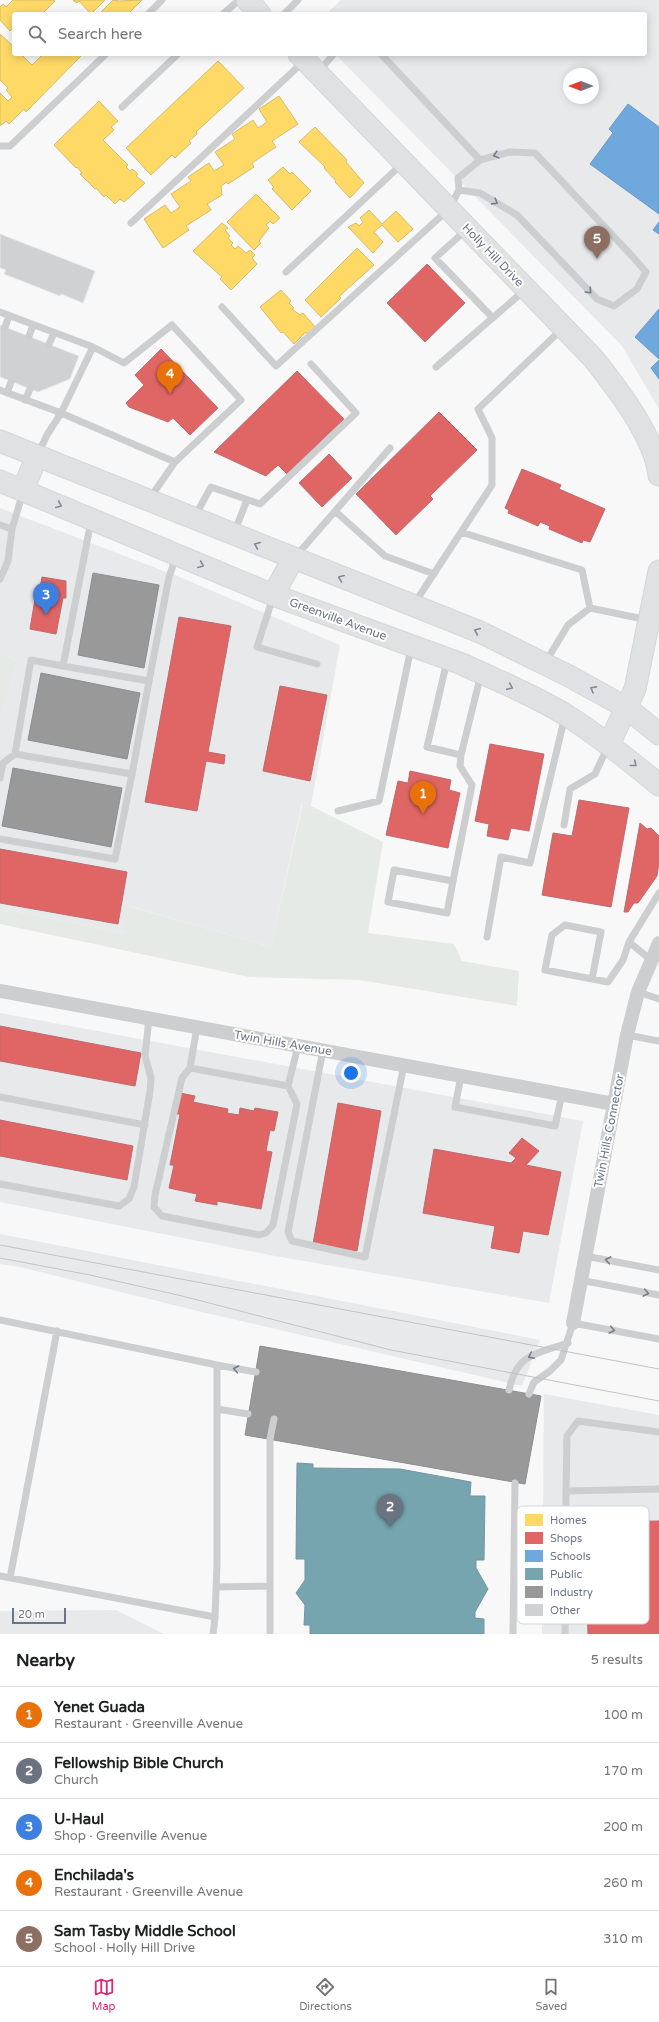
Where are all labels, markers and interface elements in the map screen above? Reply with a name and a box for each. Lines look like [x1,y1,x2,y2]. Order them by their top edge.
search box [12,12,647,56]
icon: search [26,23,48,45]
text: Search here [58,25,142,43]
north arrow [563,68,599,104]
one-way arrow [493,150,500,159]
one-way arrow [491,197,498,205]
street label: Holly Hill Drive [459,221,527,290]
pin: 5 [584,226,610,259]
one-way arrow [584,286,592,294]
pin: 4 [157,361,183,394]
one-way arrow [56,501,63,509]
one-way arrow [253,541,260,549]
one-way arrow [197,560,205,568]
one-way arrow [338,575,345,583]
pin: 3 [33,582,59,615]
street label: Greenville Avenue [287,595,389,643]
one-way arrow [473,628,480,636]
one-way arrow [505,682,513,690]
one-way arrow [590,687,597,694]
one-way arrow [630,760,637,767]
pin: 1 [410,781,436,814]
street label: Twin Hills Avenue [233,1028,333,1059]
your location [341,1063,361,1083]
street label: Twin Hills Connector [591,1072,627,1189]
one-way arrow [605,1256,611,1265]
one-way arrow [643,1288,649,1296]
one-way arrow [608,1326,615,1334]
one-way arrow [528,1351,535,1359]
one-way arrow [233,1365,239,1373]
pin: 2 [377,1494,403,1527]
legend [517,1506,649,1624]
text: Homes [550,1514,586,1527]
text: Shops [550,1532,582,1545]
text: Schools [550,1550,591,1563]
text: Public [550,1568,582,1581]
text: Industry [550,1586,593,1599]
text: Other [550,1604,581,1617]
scale bar [12,1606,66,1625]
text: 20 m [18,1608,45,1621]
text: Nearby [16,1650,75,1671]
text: 5 results [591,1652,643,1668]
text: Yenet Guada [54,1698,145,1716]
text: 1 [25,1707,33,1723]
text: 100 m [603,1707,643,1723]
text: Restaurant · Greenville Avenue [54,1716,243,1732]
text: Fellowship Bible Church [54,1754,224,1772]
text: 2 [25,1763,33,1779]
text: 170 m [603,1763,643,1779]
text: Church [54,1772,98,1788]
text: U-Haul [54,1810,104,1828]
text: 3 [25,1819,33,1835]
text: 200 m [603,1819,643,1835]
text: Shop · Greenville Avenue [54,1828,207,1844]
text: Enchilada's [54,1866,134,1884]
text: 4 [25,1875,33,1891]
text: 260 m [603,1875,643,1891]
text: Restaurant · Greenville Avenue [54,1884,243,1900]
text: Sam Tasby Middle School [54,1922,236,1940]
text: 5 [25,1931,33,1947]
text: 310 m [603,1931,643,1947]
text: School · Holly Hill Drive [54,1940,195,1956]
tab: Map [92,1976,116,2013]
tab: Directions [299,1976,352,2013]
tab: Saved [535,1976,567,2013]

